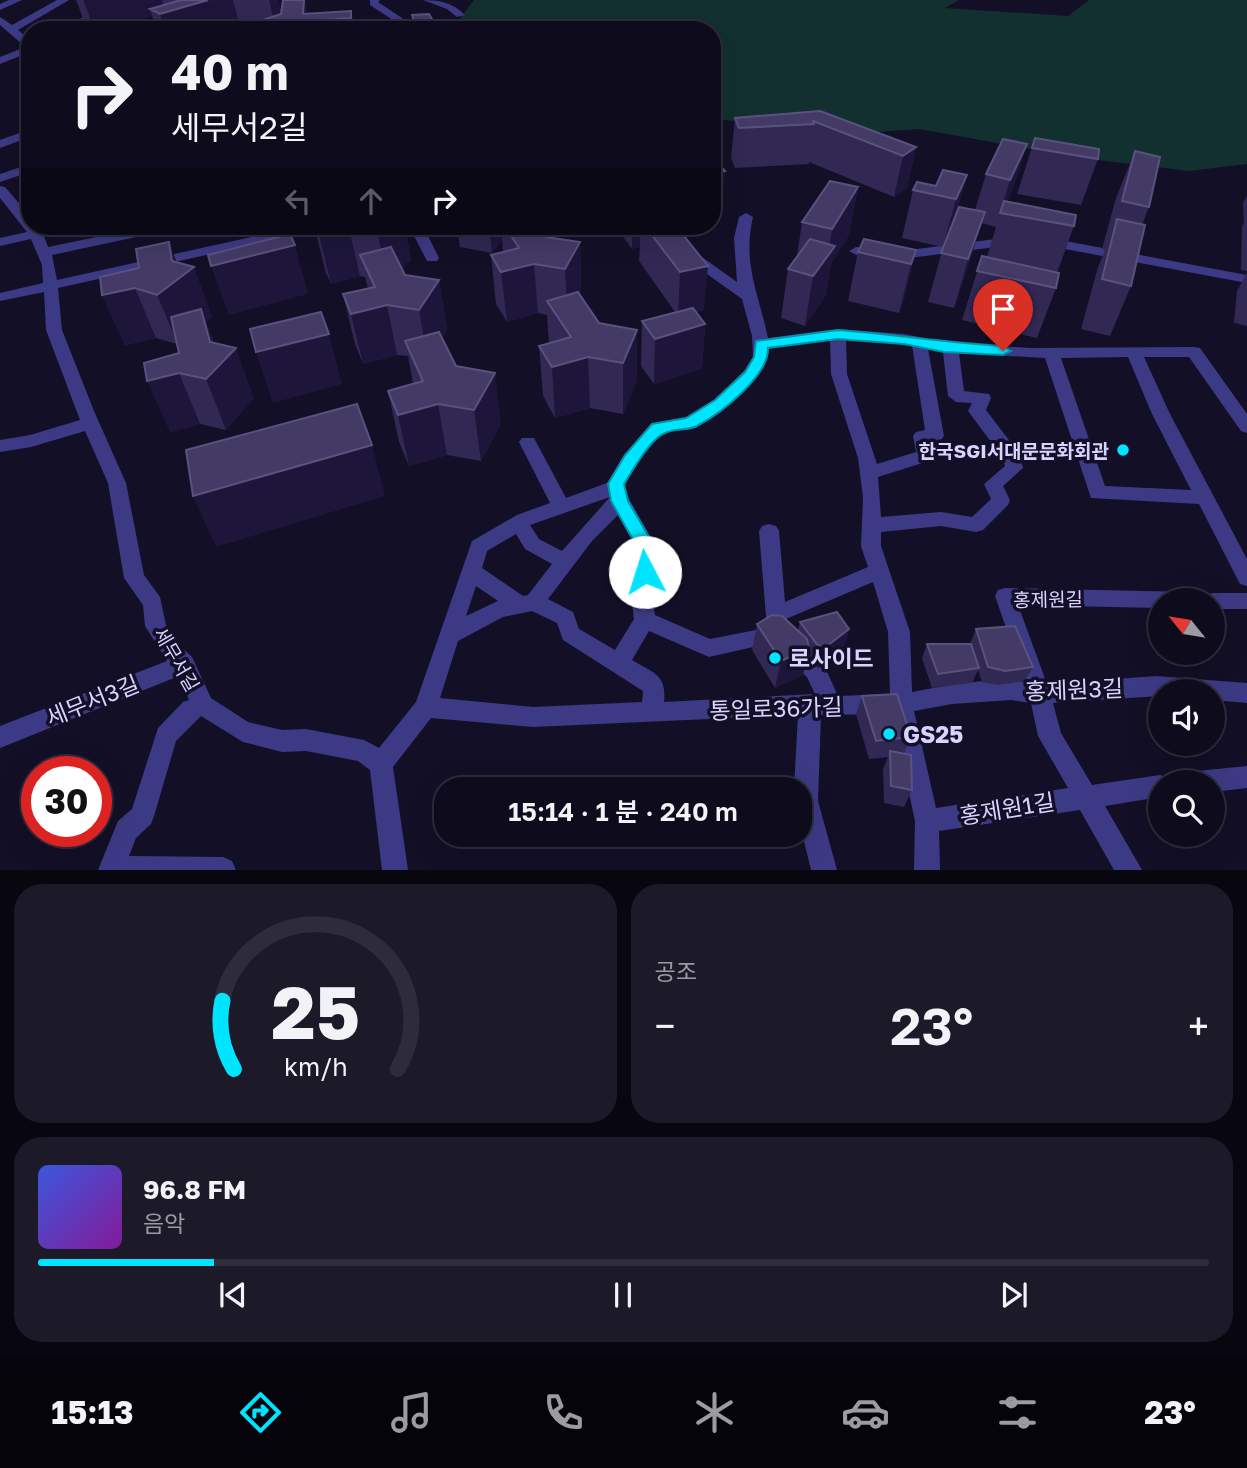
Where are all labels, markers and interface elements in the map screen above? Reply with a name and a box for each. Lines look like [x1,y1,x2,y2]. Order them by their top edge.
text: 40 m [171,42,289,101]
icon: right [56,49,147,140]
text: 세무서2길 [171,108,307,146]
icon: left [279,182,317,220]
icon: ahead [352,182,390,220]
icon: right [425,182,463,220]
pin [973,279,1033,351]
icon: arrive [984,290,1022,328]
place label: 한국SGI서대문문화회관 [919,439,1110,462]
marker: 한국SGI서대문문화회관 [1115,442,1131,458]
position arrow [608,535,682,609]
street label: 홍제원길 [1013,587,1083,611]
north arrow [1148,588,1225,665]
map controls [1148,588,1225,847]
street label: 세무서길 [150,623,204,695]
place label: 로사이드 [789,644,874,672]
marker: 로사이드 [767,650,783,666]
street label: 세무서3길 [41,669,143,731]
street label: 홍제원3길 [1024,673,1124,705]
button: sound [1148,679,1225,756]
street label: 통일로36가길 [709,692,843,724]
place label: GS25 [903,720,963,748]
marker: GS25 [881,726,897,742]
speed limit sign: 30 [21,756,112,847]
button: search [1148,770,1225,847]
street label: 홍제원1길 [958,787,1056,829]
text: 15:14 · 1 분 · 240 m [508,796,738,827]
text: 공조 [655,957,697,985]
text: 25 [271,969,360,1056]
text: 23° [890,994,973,1056]
text: − [655,1003,675,1048]
text: + [1188,1003,1209,1048]
text: km/h [283,1051,347,1082]
text: 96.8 FM [143,1174,246,1205]
text: 음악 [143,1209,185,1237]
icon: previous [214,1276,252,1314]
icon: pause [604,1276,642,1314]
icon: next [995,1276,1033,1314]
icon: directions [236,1388,285,1437]
icon: music [387,1388,436,1437]
icon: phone [539,1388,588,1437]
icon: climate [690,1388,739,1437]
icon: car [841,1388,890,1437]
icon: filters [993,1388,1042,1437]
text: 15:13 [51,1393,133,1431]
text: 23° [1144,1393,1196,1431]

